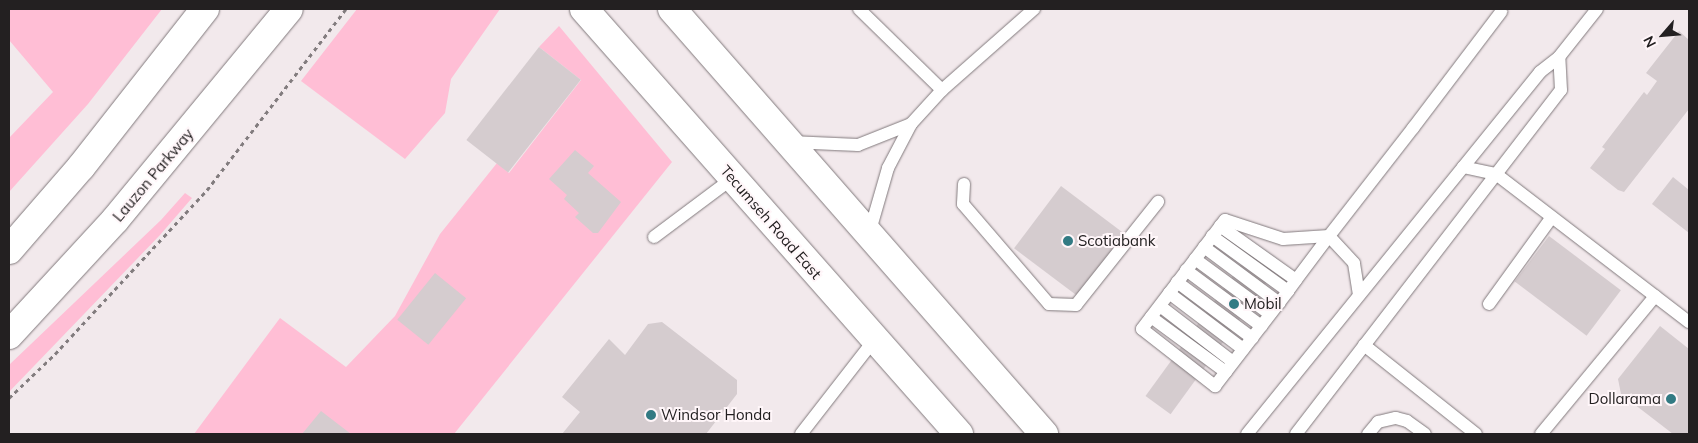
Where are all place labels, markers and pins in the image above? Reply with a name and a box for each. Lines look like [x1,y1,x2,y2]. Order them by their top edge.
place label: Scotiabank [1078,232,1155,250]
marker: Scotiabank [1062,235,1074,247]
place label: Mobil [1244,295,1282,313]
marker: Mobil [1228,298,1240,310]
place label: Dollarama [1589,390,1661,408]
marker: Dollarama [1665,393,1677,405]
place label: Windsor Honda [661,406,771,424]
marker: Windsor Honda [645,409,657,421]

